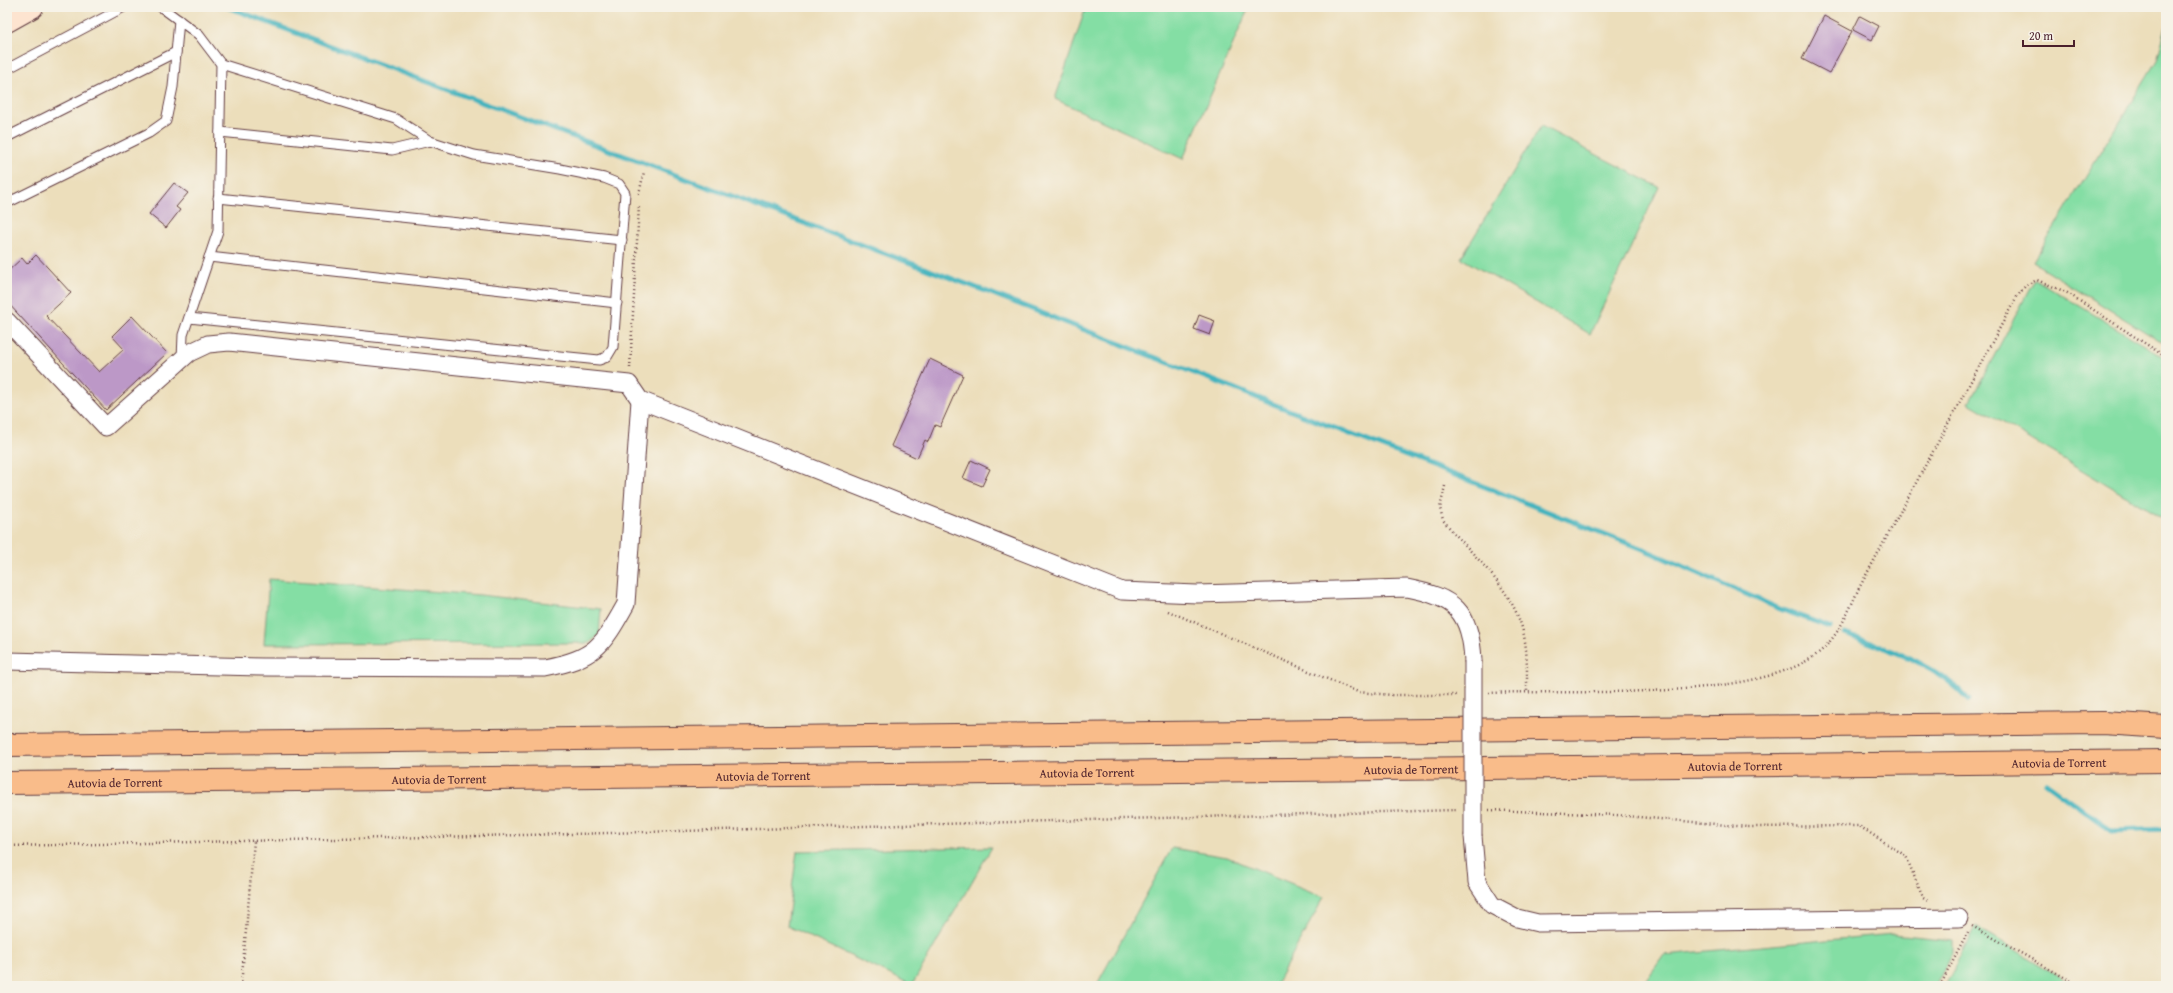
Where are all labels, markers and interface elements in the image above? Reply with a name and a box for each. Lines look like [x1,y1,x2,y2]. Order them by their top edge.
scale bar [2023,22,2074,48]
text: 20 m [2029,27,2053,44]
street label: Autovia de Torrent [2011,753,2107,771]
street label: Autovia de Torrent [1687,756,1783,774]
street label: Autovia de Torrent [1363,760,1459,778]
street label: Autovia de Torrent [1039,763,1135,781]
street label: Autovia de Torrent [715,766,811,784]
street label: Autovia de Torrent [391,770,487,788]
street label: Autovia de Torrent [67,773,163,791]

